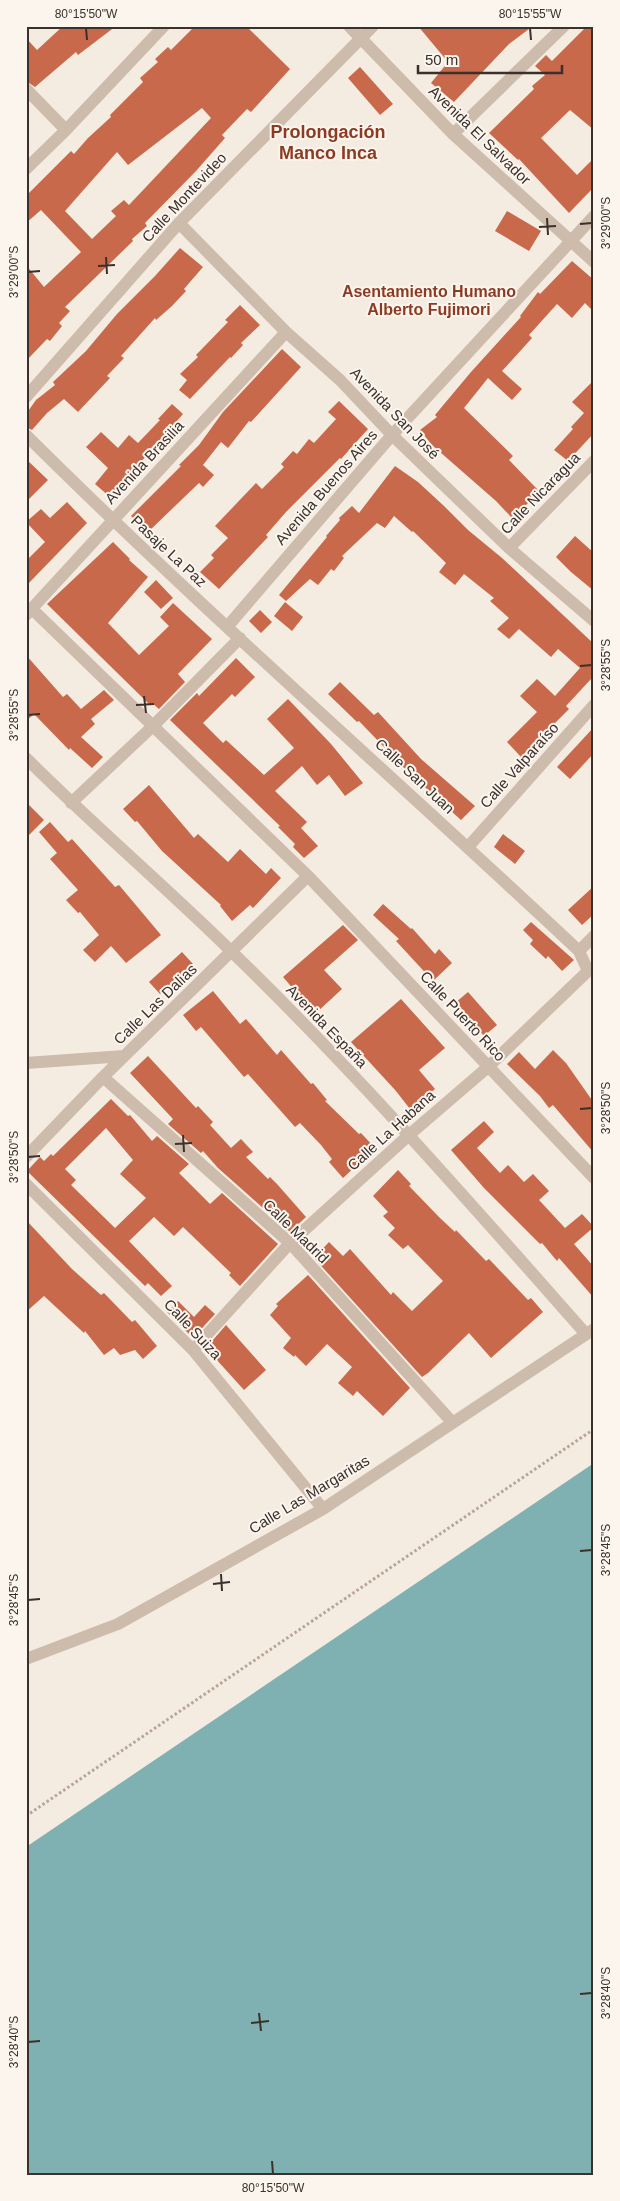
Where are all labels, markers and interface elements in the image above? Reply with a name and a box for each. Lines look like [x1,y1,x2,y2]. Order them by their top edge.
text: 80°15'50"W [55,7,118,21]
text: 80°15'55"W [499,7,562,21]
scale bar [418,42,561,74]
text: 50 m [425,51,458,68]
street label: Avenida El Salvador [426,82,534,188]
district label: Prolongación Manco Inca [270,122,386,163]
street label: Calle Montevideo [138,149,230,245]
text: 3°29'00"S [599,197,613,249]
text: 3°29'00"S [7,246,21,298]
district label: Asentamiento Humano Alberto Fujimori [342,283,516,318]
street label: Avenida San José [347,364,443,462]
street label: Avenida Brasilia [101,416,187,507]
street label: Avenida Buenos Aires [272,426,380,548]
street label: Calle Nicaragua [497,448,584,537]
street label: Pasaje La Paz [128,512,210,590]
text: 3°28'55"S [599,639,613,691]
text: 3°28'55"S [7,689,21,741]
street label: Calle Valparaíso [476,719,562,811]
street label: Calle San Juan [372,735,458,817]
street label: Calle Las Dalias [110,960,200,1048]
street label: Calle Puerto Rico [417,968,509,1064]
street label: Avenida España [283,981,371,1072]
text: 3°28'50"S [599,1082,613,1134]
street label: Calle La Habana [344,1086,439,1174]
text: 3°28'50"S [7,1131,21,1183]
street label: Calle Madrid [260,1196,332,1266]
street label: Calle Suiza [161,1295,226,1363]
street label: Calle Las Margaritas [246,1451,372,1537]
text: 3°28'45"S [599,1524,613,1576]
text: 3°28'45"S [7,1574,21,1626]
text: 3°28'40"S [599,1967,613,2019]
text: 3°28'40"S [7,2016,21,2068]
text: 80°15'50"W [242,2181,305,2195]

